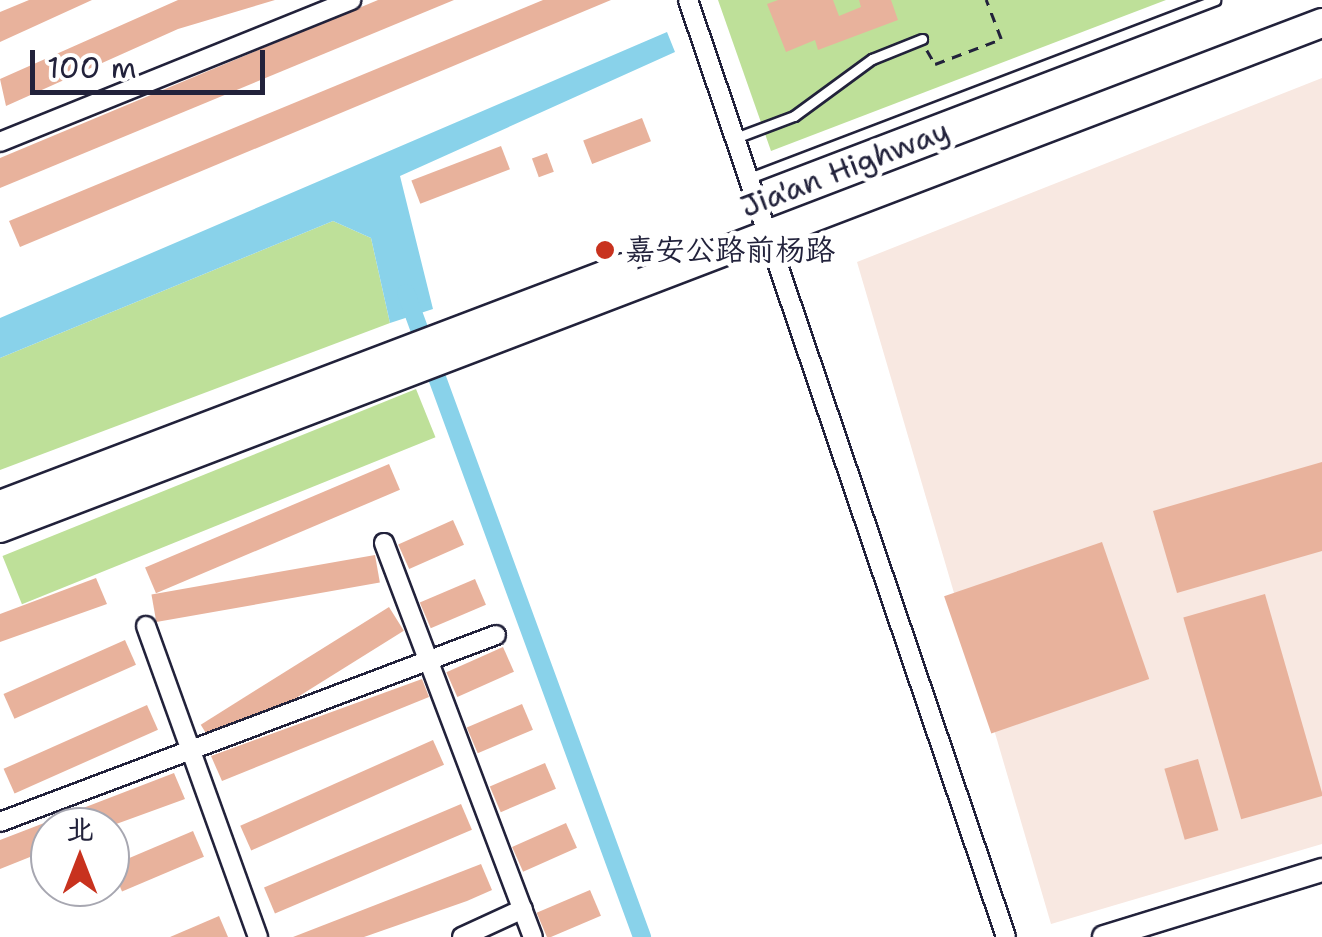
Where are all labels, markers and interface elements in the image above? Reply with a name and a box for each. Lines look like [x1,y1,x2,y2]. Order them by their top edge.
scale bar [35,30,270,92]
text: 100 m [47,47,137,88]
street label: Jia'an Highway [736,113,954,225]
place label: 嘉安公路前杨路 [625,232,835,268]
marker: 嘉安公路前杨路 [594,239,616,261]
north arrow [30,807,130,907]
text: 北 [66,810,94,848]

